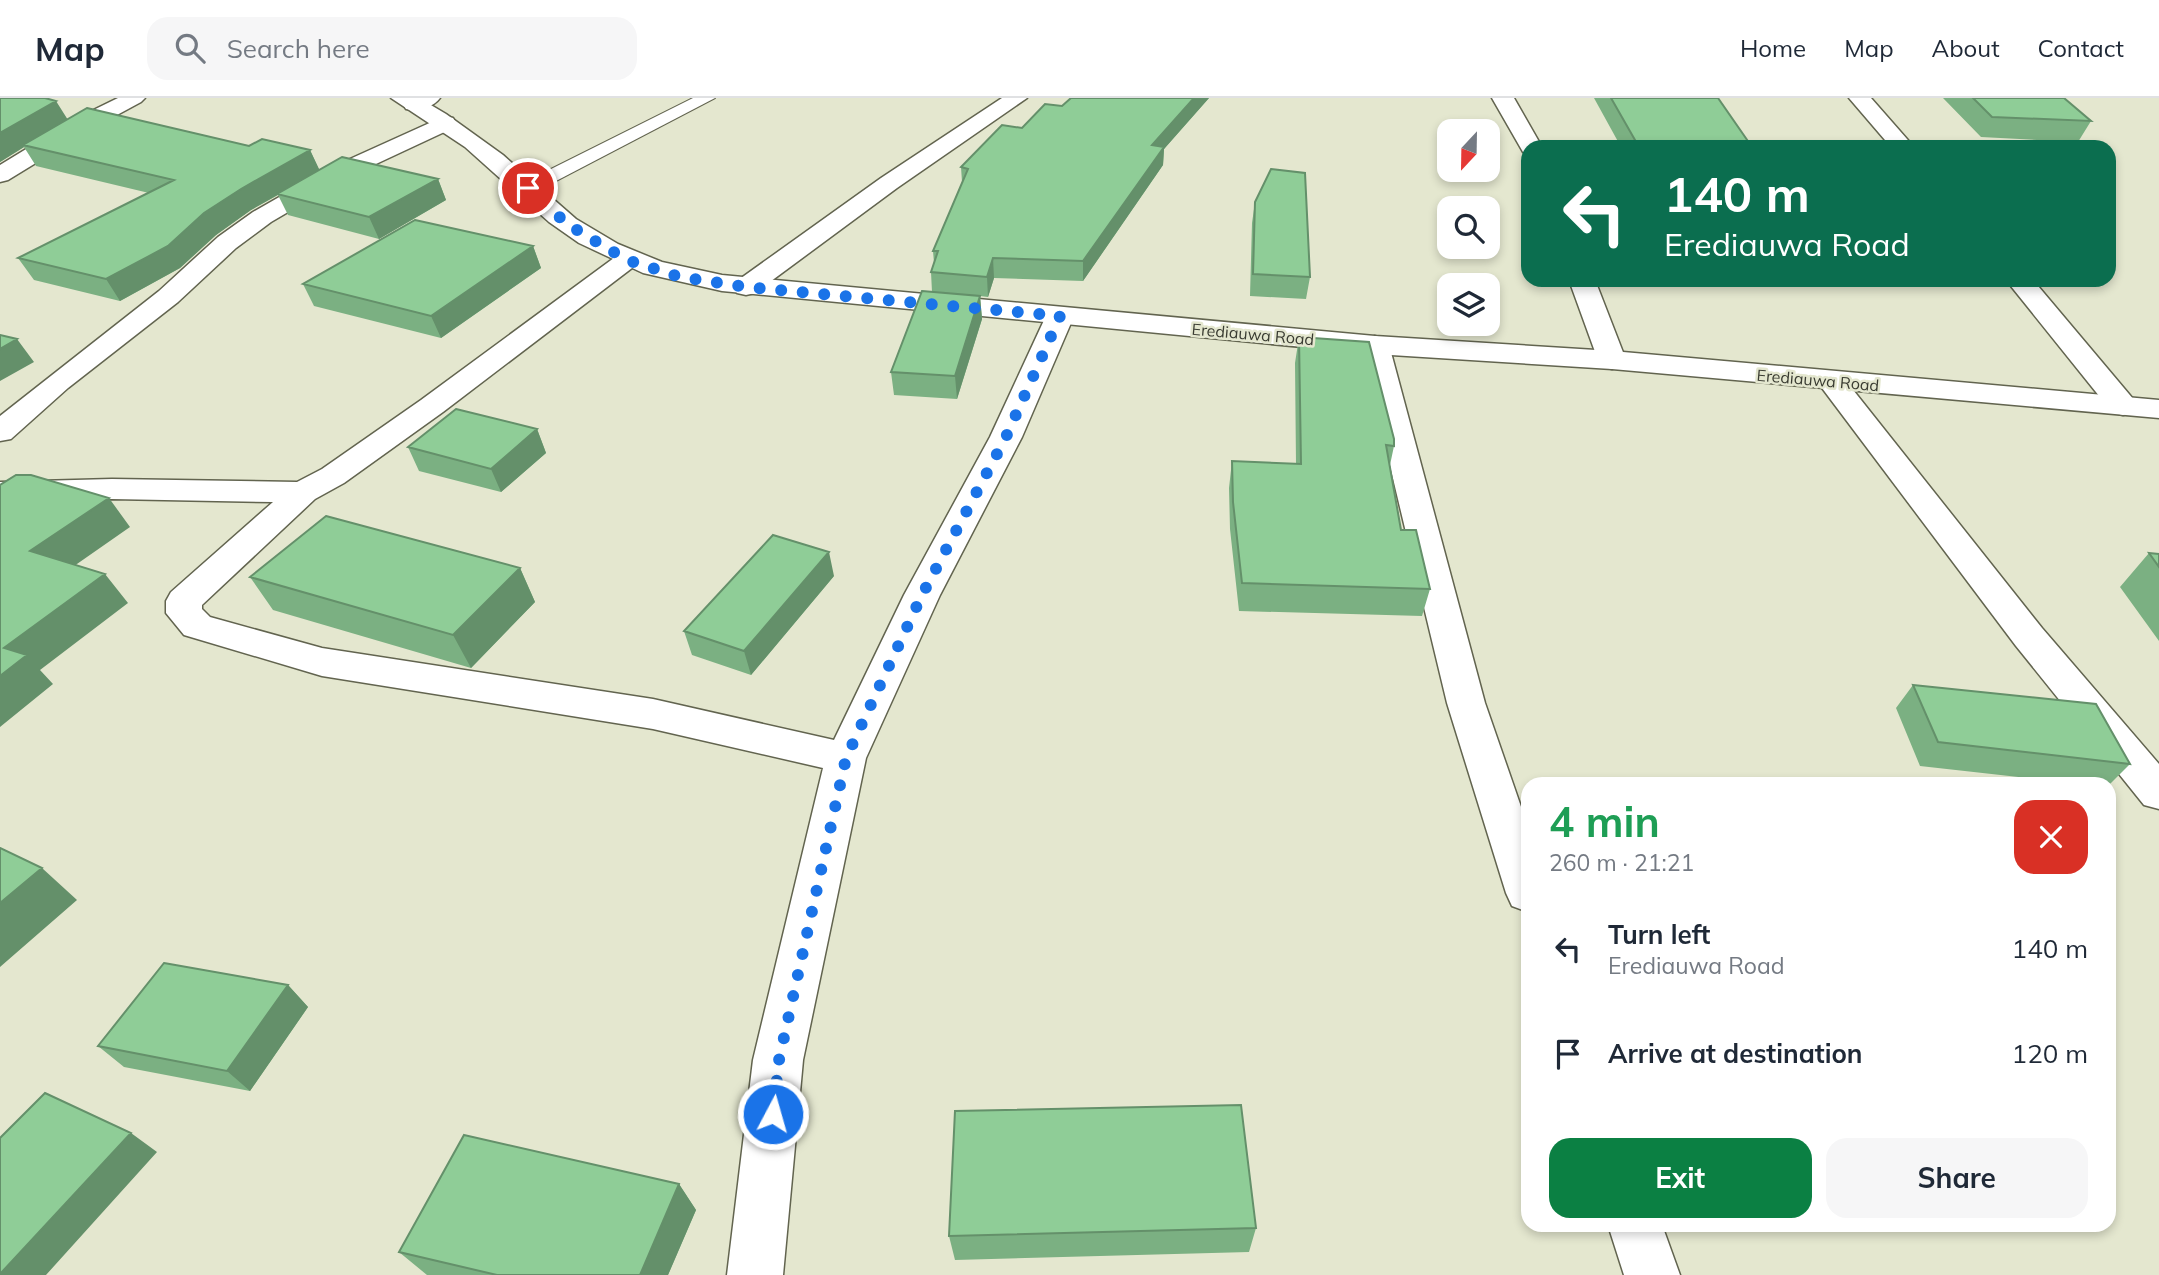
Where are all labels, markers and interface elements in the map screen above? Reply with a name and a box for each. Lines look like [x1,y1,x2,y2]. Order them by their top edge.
search box [147,17,637,80]
text: Map [35,28,105,69]
icon: search [171,29,209,67]
text: Search here [227,32,370,65]
text: Home [1740,33,1806,63]
text: Map [1844,33,1894,63]
text: About [1932,33,2000,63]
text: Contact [2038,33,2124,63]
north arrow [1437,119,1500,182]
map controls [1437,119,1500,336]
pin [498,158,558,218]
text: 140 m [1664,163,1810,224]
icon: left [1549,168,1640,259]
icon: arrive [509,169,547,207]
button: search [1437,196,1500,259]
text: Erediauwa Road [1664,224,1910,264]
button: layers [1437,273,1500,336]
street label: Erediauwa Road [1191,319,1315,349]
street label: Erediauwa Road [1756,365,1880,395]
text: 4 min [1549,795,1660,848]
button: close [2014,800,2088,874]
text: 260 m · 21:21 [1549,848,1694,877]
text: Turn left [1608,918,1710,951]
icon: left [1549,930,1587,968]
text: 140 m [2012,932,2088,965]
text: Erediauwa Road [1608,951,1785,980]
icon: arrive [1549,1035,1587,1073]
text: Arrive at destination [1608,1037,1863,1070]
text: 120 m [2012,1037,2088,1070]
position arrow [736,1077,810,1151]
button: Exit [1549,1138,1812,1218]
button: Share [1826,1138,2088,1218]

